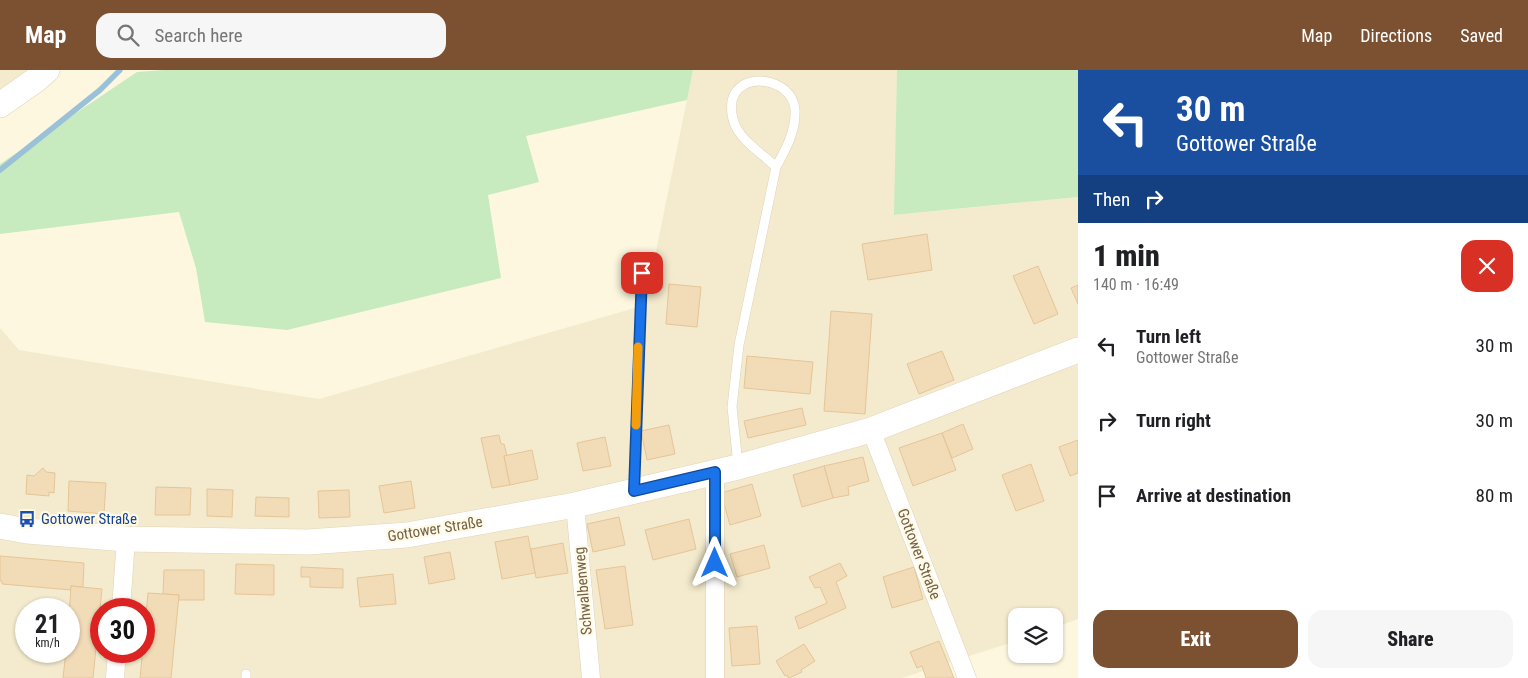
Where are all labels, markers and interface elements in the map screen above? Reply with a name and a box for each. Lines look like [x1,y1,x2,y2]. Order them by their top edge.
search box [96,13,446,58]
text: Map [25,21,66,49]
icon: search [114,21,142,49]
text: Search here [154,24,243,47]
text: Map [1301,25,1332,46]
text: Directions [1360,25,1432,46]
text: Saved [1460,25,1503,46]
text: 30 m [1176,89,1245,130]
icon: left [1093,90,1158,155]
text: Gottower Straße [1176,131,1317,156]
icon: right [1140,185,1168,213]
text: Then [1093,188,1130,211]
text: 1 min [1093,238,1160,273]
button: close [1461,240,1513,292]
pin [621,252,663,294]
icon: arrive [628,259,656,287]
text: 140 m · 16:49 [1093,275,1179,294]
text: Turn left [1136,325,1201,348]
icon: left [1093,332,1121,360]
text: 30 m [1476,334,1513,357]
text: Gottower Straße [1136,348,1238,367]
icon: right [1093,407,1121,435]
text: Turn right [1136,409,1211,432]
text: 30 m [1476,409,1513,432]
icon: arrive [1093,482,1121,510]
text: Arrive at destination [1136,484,1291,507]
text: 80 m [1476,484,1513,507]
street label: Gottower Straße [893,506,945,602]
bus stop icon: Gottower Straße [17,509,37,529]
place label: Gottower Straße [41,510,137,528]
street label: Gottower Straße [386,513,484,545]
position arrow [688,536,740,588]
street label: Schwalbenweg [570,546,596,636]
speed limit sign: 30 [90,598,155,663]
map controls [1008,608,1063,663]
button: layers [1008,608,1063,663]
text: 21 [35,610,60,639]
button: Exit [1093,610,1298,668]
button: Share [1308,610,1513,668]
text: km/h [35,636,60,650]

